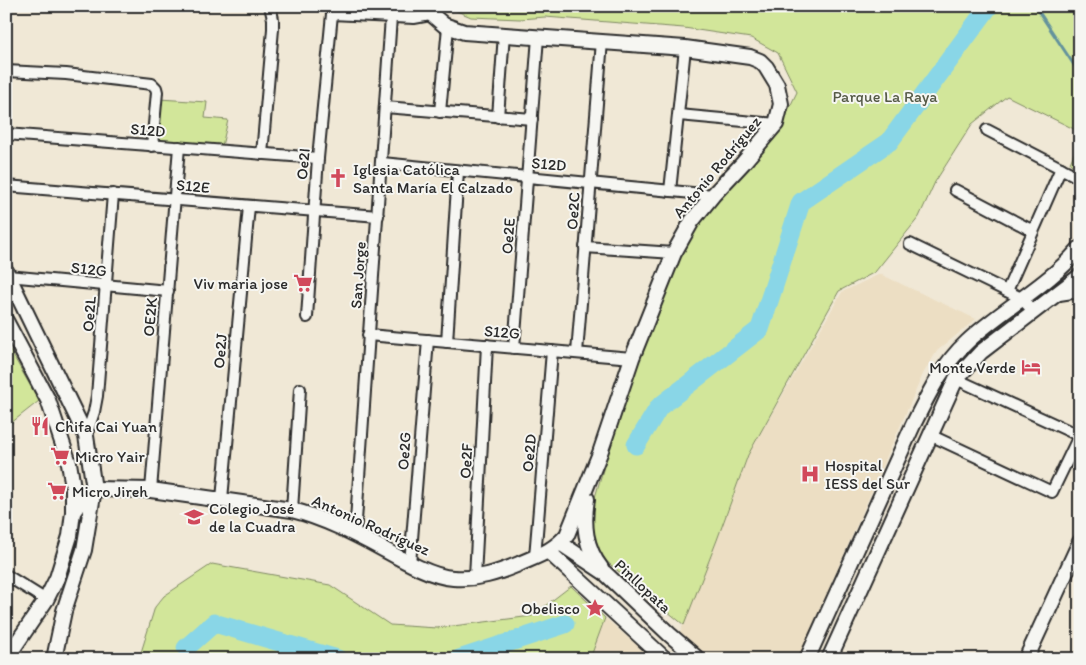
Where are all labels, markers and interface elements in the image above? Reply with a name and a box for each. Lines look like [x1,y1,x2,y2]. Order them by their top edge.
park label: Parque La Raya [832,87,938,106]
street label: Antonio Rodríguez [669,112,766,222]
street label: S12D [130,119,166,141]
street label: Oe2I [292,147,314,181]
street label: S12D [531,153,567,175]
place label: Iglesia Católica Santa María El Calzado [353,160,513,197]
church icon: Iglesia Católica Santa María El Calzado [327,167,349,189]
street label: S12E [175,175,211,197]
street label: Oe2C [562,191,584,231]
street label: Oe2E [497,217,519,255]
street label: San Jorge [346,240,370,309]
street label: S12G [70,258,108,280]
supermarket icon: Viv maria jose [292,272,314,294]
place label: Viv maria jose [193,274,288,293]
street label: Oe2L [78,295,100,333]
street label: OE2K [139,296,161,337]
street label: S12G [483,321,521,343]
street label: Oe2J [209,332,231,369]
hotel icon: Monte Verde [1020,356,1042,378]
place label: Monte Verde [929,358,1016,377]
restaurant icon: Chifa Cai Yuan [29,415,51,437]
place label: Chifa Cai Yuan [55,417,157,436]
street label: Oe2G [393,431,415,471]
street label: Oe2D [518,433,540,473]
street label: Oe2F [456,442,476,479]
supermarket icon: Micro Yair [49,445,71,467]
place label: Micro Yair [75,447,145,466]
place label: Hospital IESS del Sur [825,456,911,493]
hospital icon: Hospital IESS del Sur [799,463,821,485]
supermarket icon: Micro Jireh [46,480,68,502]
place label: Micro Jireh [72,482,148,501]
street label: Antonio Rodríguez [309,490,433,560]
place label: Colegio José de la Cuadra [209,499,296,536]
school or university icon: Colegio José de la Cuadra [183,506,205,528]
street label: Pinllopata [611,555,676,617]
place icon: Obelisco [584,597,606,619]
place label: Obelisco [521,599,580,618]

